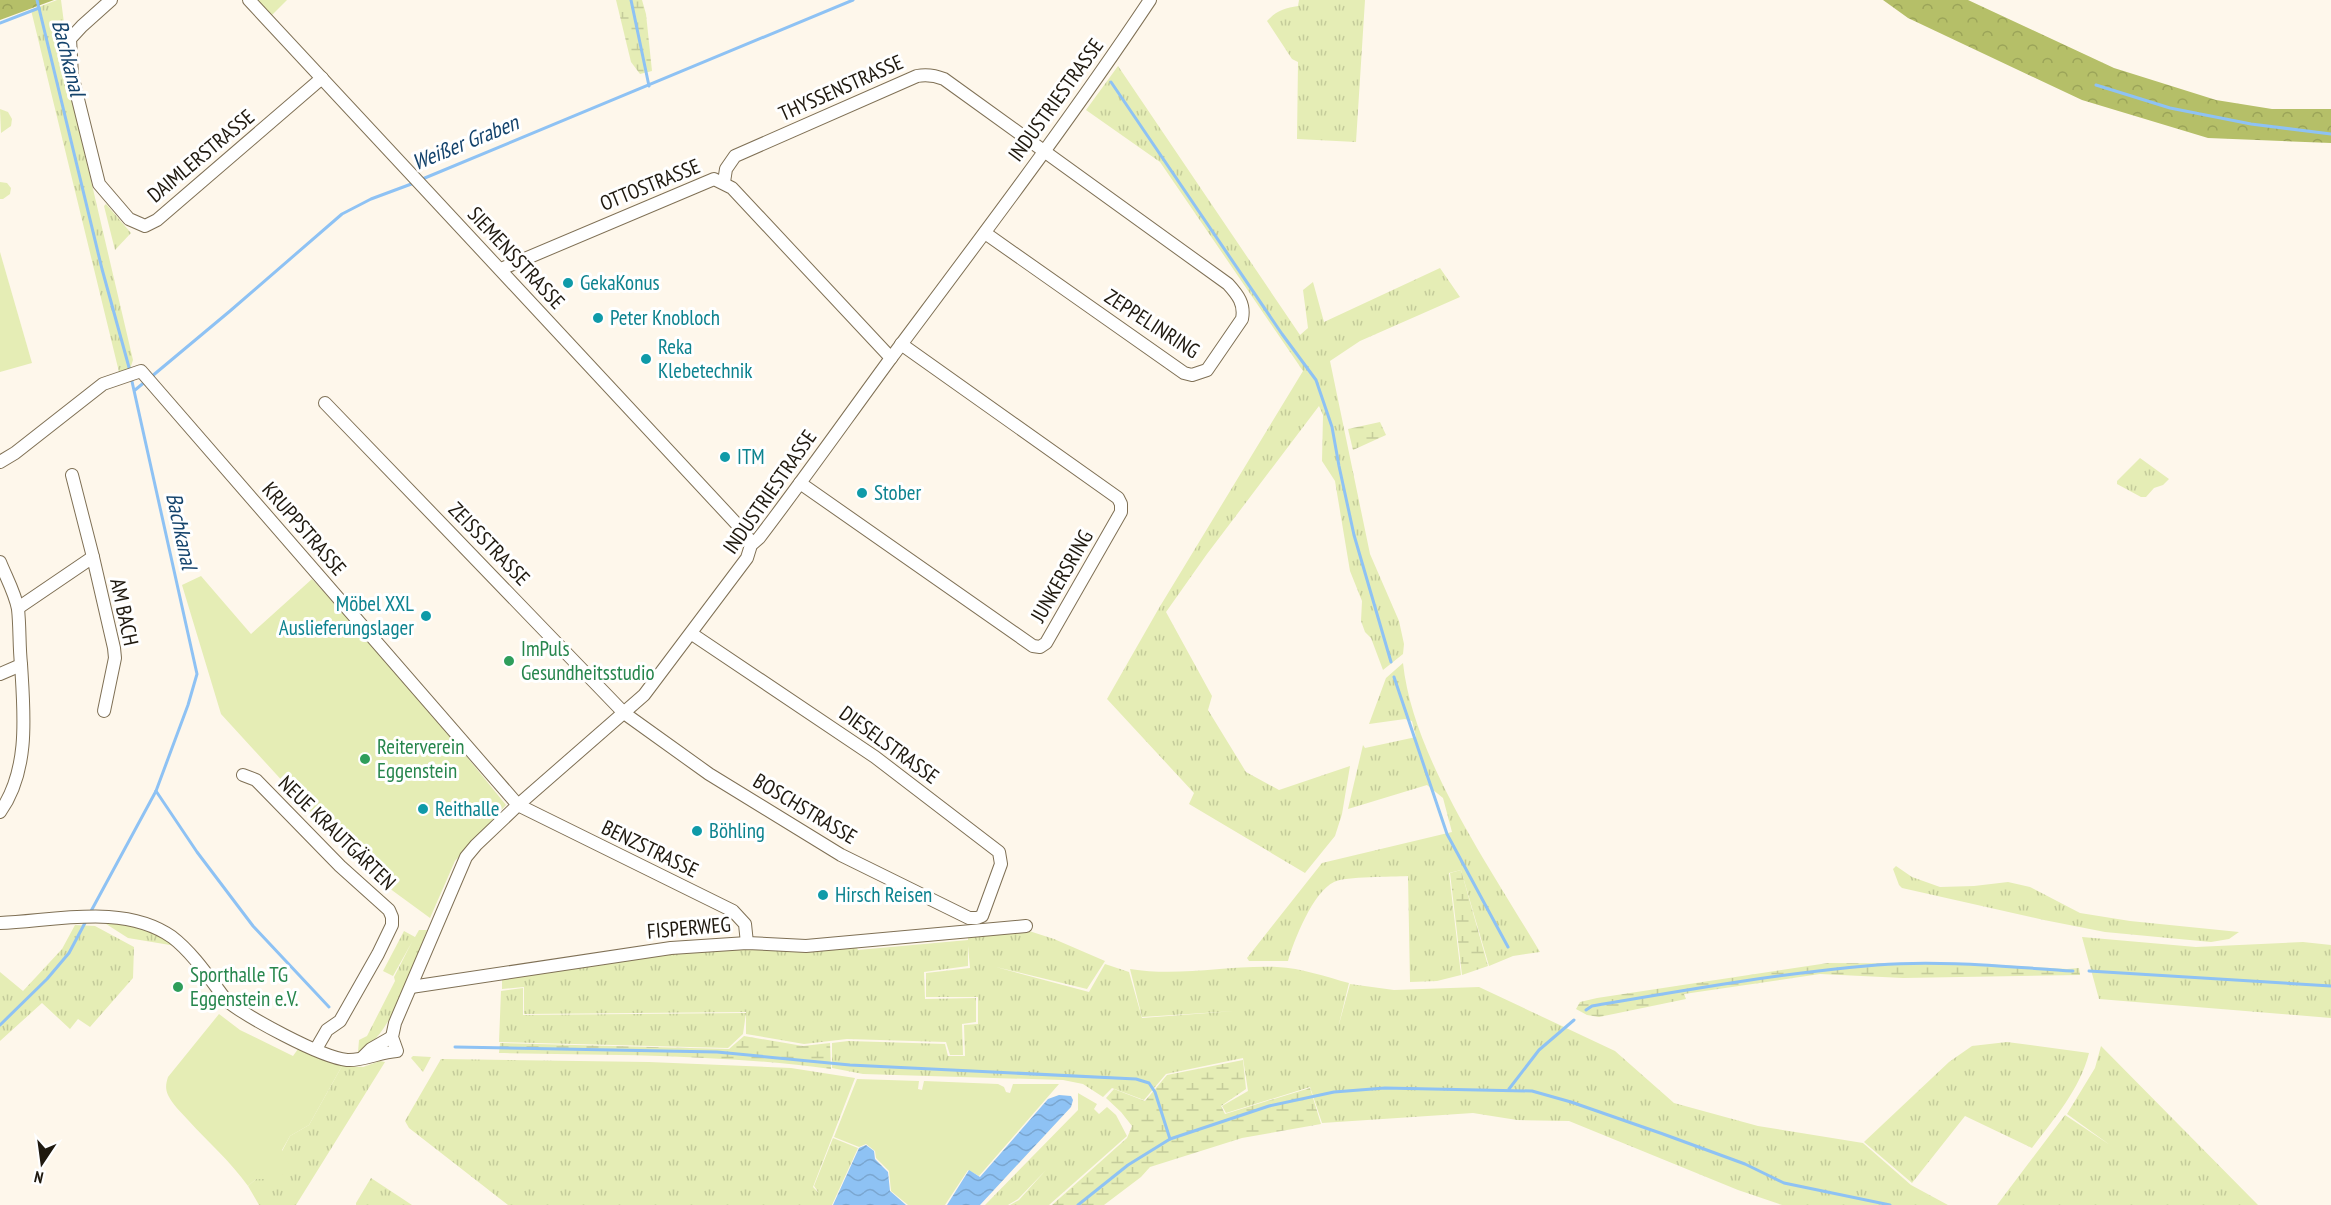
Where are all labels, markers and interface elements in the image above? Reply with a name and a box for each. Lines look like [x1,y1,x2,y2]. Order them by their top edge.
water label: Bachkanal [46,17,92,101]
street label: INDUSTRIESTRASSE [1002,33,1109,166]
street label: THYSSENSTRASSE [774,48,907,127]
street label: DAIMLERSTRASSE [142,103,260,208]
water label: Weißer Graben [408,107,524,176]
street label: OTTOSTRASSE [596,152,704,217]
street label: SIEMENSSTRASSE [462,201,571,315]
place label: GekaKonus [580,269,660,296]
marker: GekaKonus [561,276,575,290]
street label: ZEPPELINRING [1100,283,1205,364]
place label: Peter Knobloch [610,304,720,331]
marker: Peter Knobloch [591,311,605,325]
place label: Reka Klebetechnik [658,333,752,384]
marker: Reka Klebetechnik [639,352,653,366]
street label: INDUSTRIESTRASSE [717,424,822,559]
place label: ITM [737,443,765,470]
marker: ITM [718,450,732,464]
street label: KRUPPSTRASSE [256,476,352,581]
place label: Stober [874,479,921,506]
marker: Stober [855,486,869,500]
water label: Bachkanal [160,490,204,574]
street label: ZEISSSTRASSE [443,496,536,591]
street label: JUNKERSRING [1024,525,1099,628]
street label: AM BACH [104,576,145,648]
place label: Möbel XXL Auslieferungslager [279,590,414,641]
marker: Möbel XXL Auslieferungslager [419,609,433,623]
place label: ImPuls Gesundheitsstudio [521,635,655,686]
marker: ImPuls Gesundheitsstudio [502,654,516,668]
street label: DIESELSTRASSE [834,699,944,790]
place label: Reiterverein Eggenstein [377,733,465,784]
marker: Reiterverein Eggenstein [358,752,372,766]
street label: BOSCHSTRASSE [749,767,862,850]
street label: NEUE KRAUTGÄRTEN [273,770,402,896]
place label: Reithalle [435,795,499,822]
marker: Reithalle [416,802,430,816]
street label: BENZSTRASSE [597,814,703,884]
place label: Böhling [709,817,765,844]
marker: Böhling [690,824,704,838]
place label: Hirsch Reisen [835,881,932,908]
marker: Hirsch Reisen [816,888,830,902]
street label: FISPERWEG [646,910,732,945]
place label: Sporthalle TG Eggenstein e.V. [190,961,299,1012]
marker: Sporthalle TG Eggenstein e.V. [171,980,185,994]
north arrow [12,1133,72,1193]
text: N [32,1167,45,1188]

